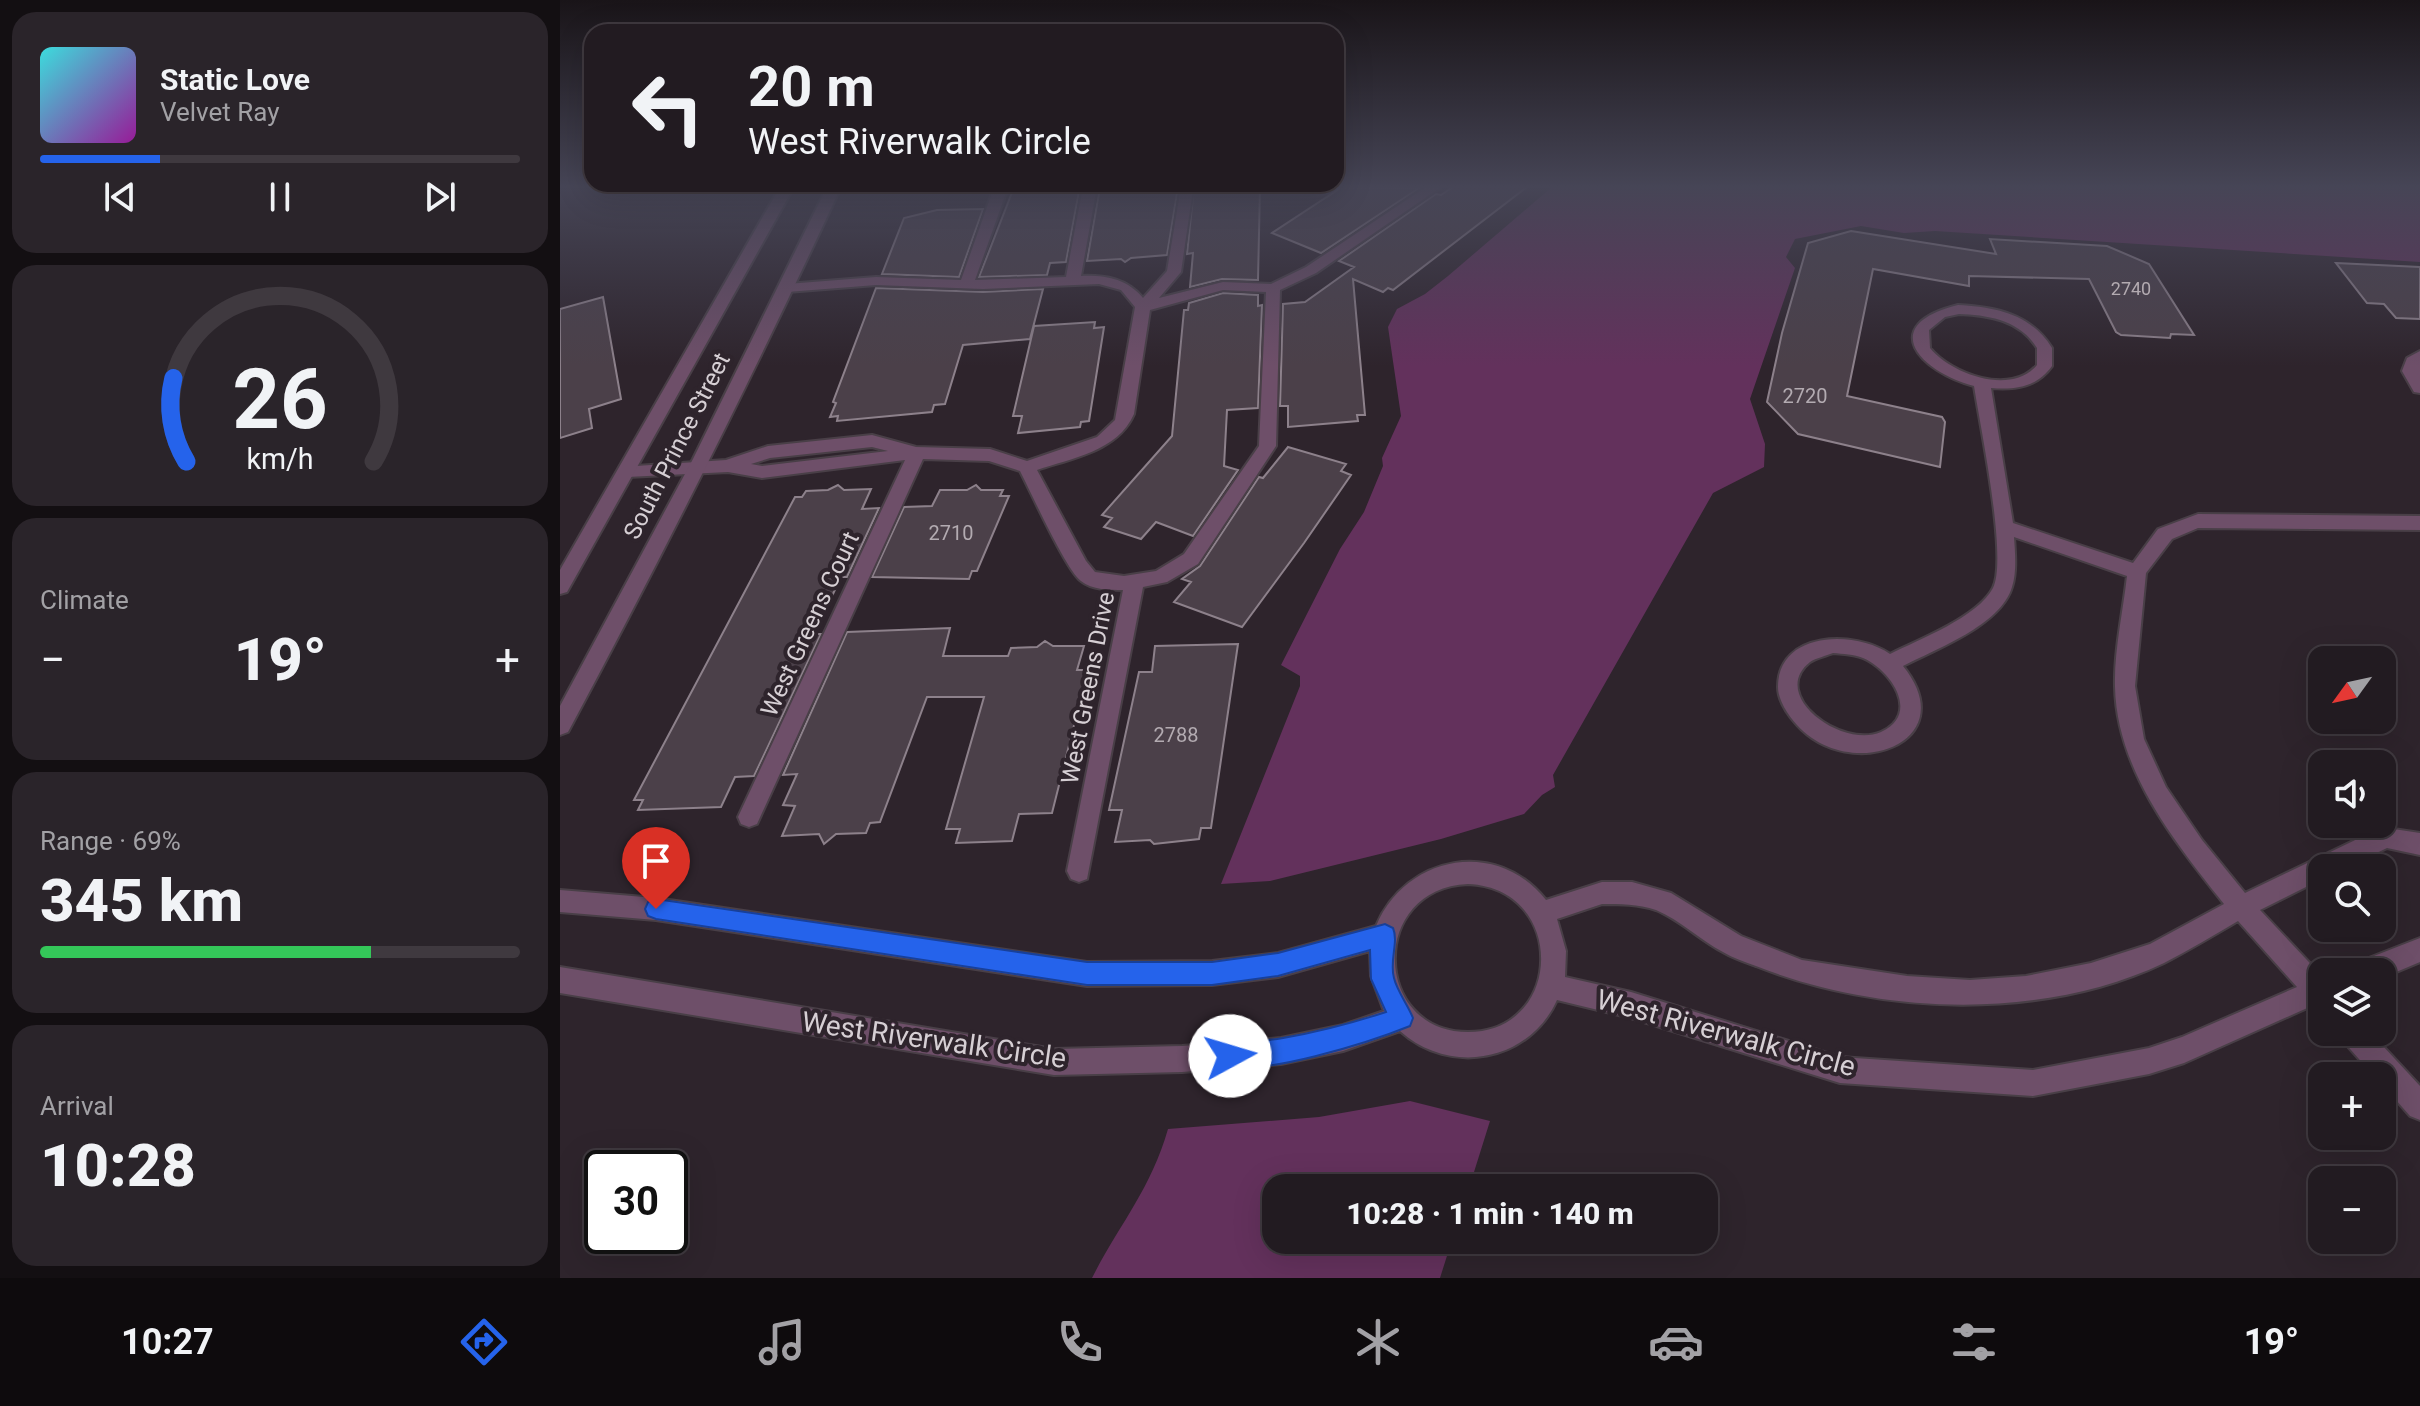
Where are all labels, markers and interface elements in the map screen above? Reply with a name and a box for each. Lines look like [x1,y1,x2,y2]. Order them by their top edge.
text: 20 m [748,54,875,120]
icon: left [616,56,720,160]
text: Static Love [160,62,310,97]
text: Velvet Ray [160,97,280,127]
text: West Riverwalk Circle [748,121,1091,163]
icon: previous [98,175,142,219]
icon: pause [258,175,302,219]
icon: next [418,175,462,219]
house number: 2740 [2111,278,2151,299]
street label: South Prince Street [618,348,736,544]
text: 26 [232,350,328,447]
house number: 2720 [1783,384,1827,408]
text: km/h [246,442,314,476]
house number: 2710 [929,521,973,545]
street label: West Greens Court [755,527,865,721]
text: Climate [40,585,129,615]
street label: West Greens Drive [1056,590,1120,786]
text: 19° [234,624,327,695]
text: − [40,634,65,686]
text: + [495,634,520,686]
north arrow [2308,646,2396,734]
map controls [2308,646,2396,1254]
house number: 2788 [1154,723,1198,747]
button: sound [2308,750,2396,838]
text: Range · 69% [40,826,181,856]
pin [622,827,690,909]
icon: arrive [634,839,678,883]
button: search [2308,854,2396,942]
text: 345 km [40,865,243,936]
button: layers [2308,958,2396,1046]
street label: West Riverwalk Circle [1593,983,1859,1083]
street label: West Riverwalk Circle [800,1005,1068,1075]
position arrow [1188,1014,1272,1098]
button: + [2308,1062,2396,1150]
text: Arrival [40,1091,114,1121]
text: 10:28 [40,1130,196,1201]
speed limit sign: 30 [584,1150,688,1254]
button: − [2308,1166,2396,1254]
text: 10:28 · 1 min · 140 m [1346,1196,1634,1231]
icon: directions [456,1314,512,1370]
icon: music [754,1314,810,1370]
icon: phone [1052,1314,1108,1370]
icon: climate [1350,1314,1406,1370]
icon: car [1648,1314,1704,1370]
icon: filters [1946,1314,2002,1370]
text: 10:27 [121,1321,214,1363]
text: 19° [2244,1321,2299,1363]

